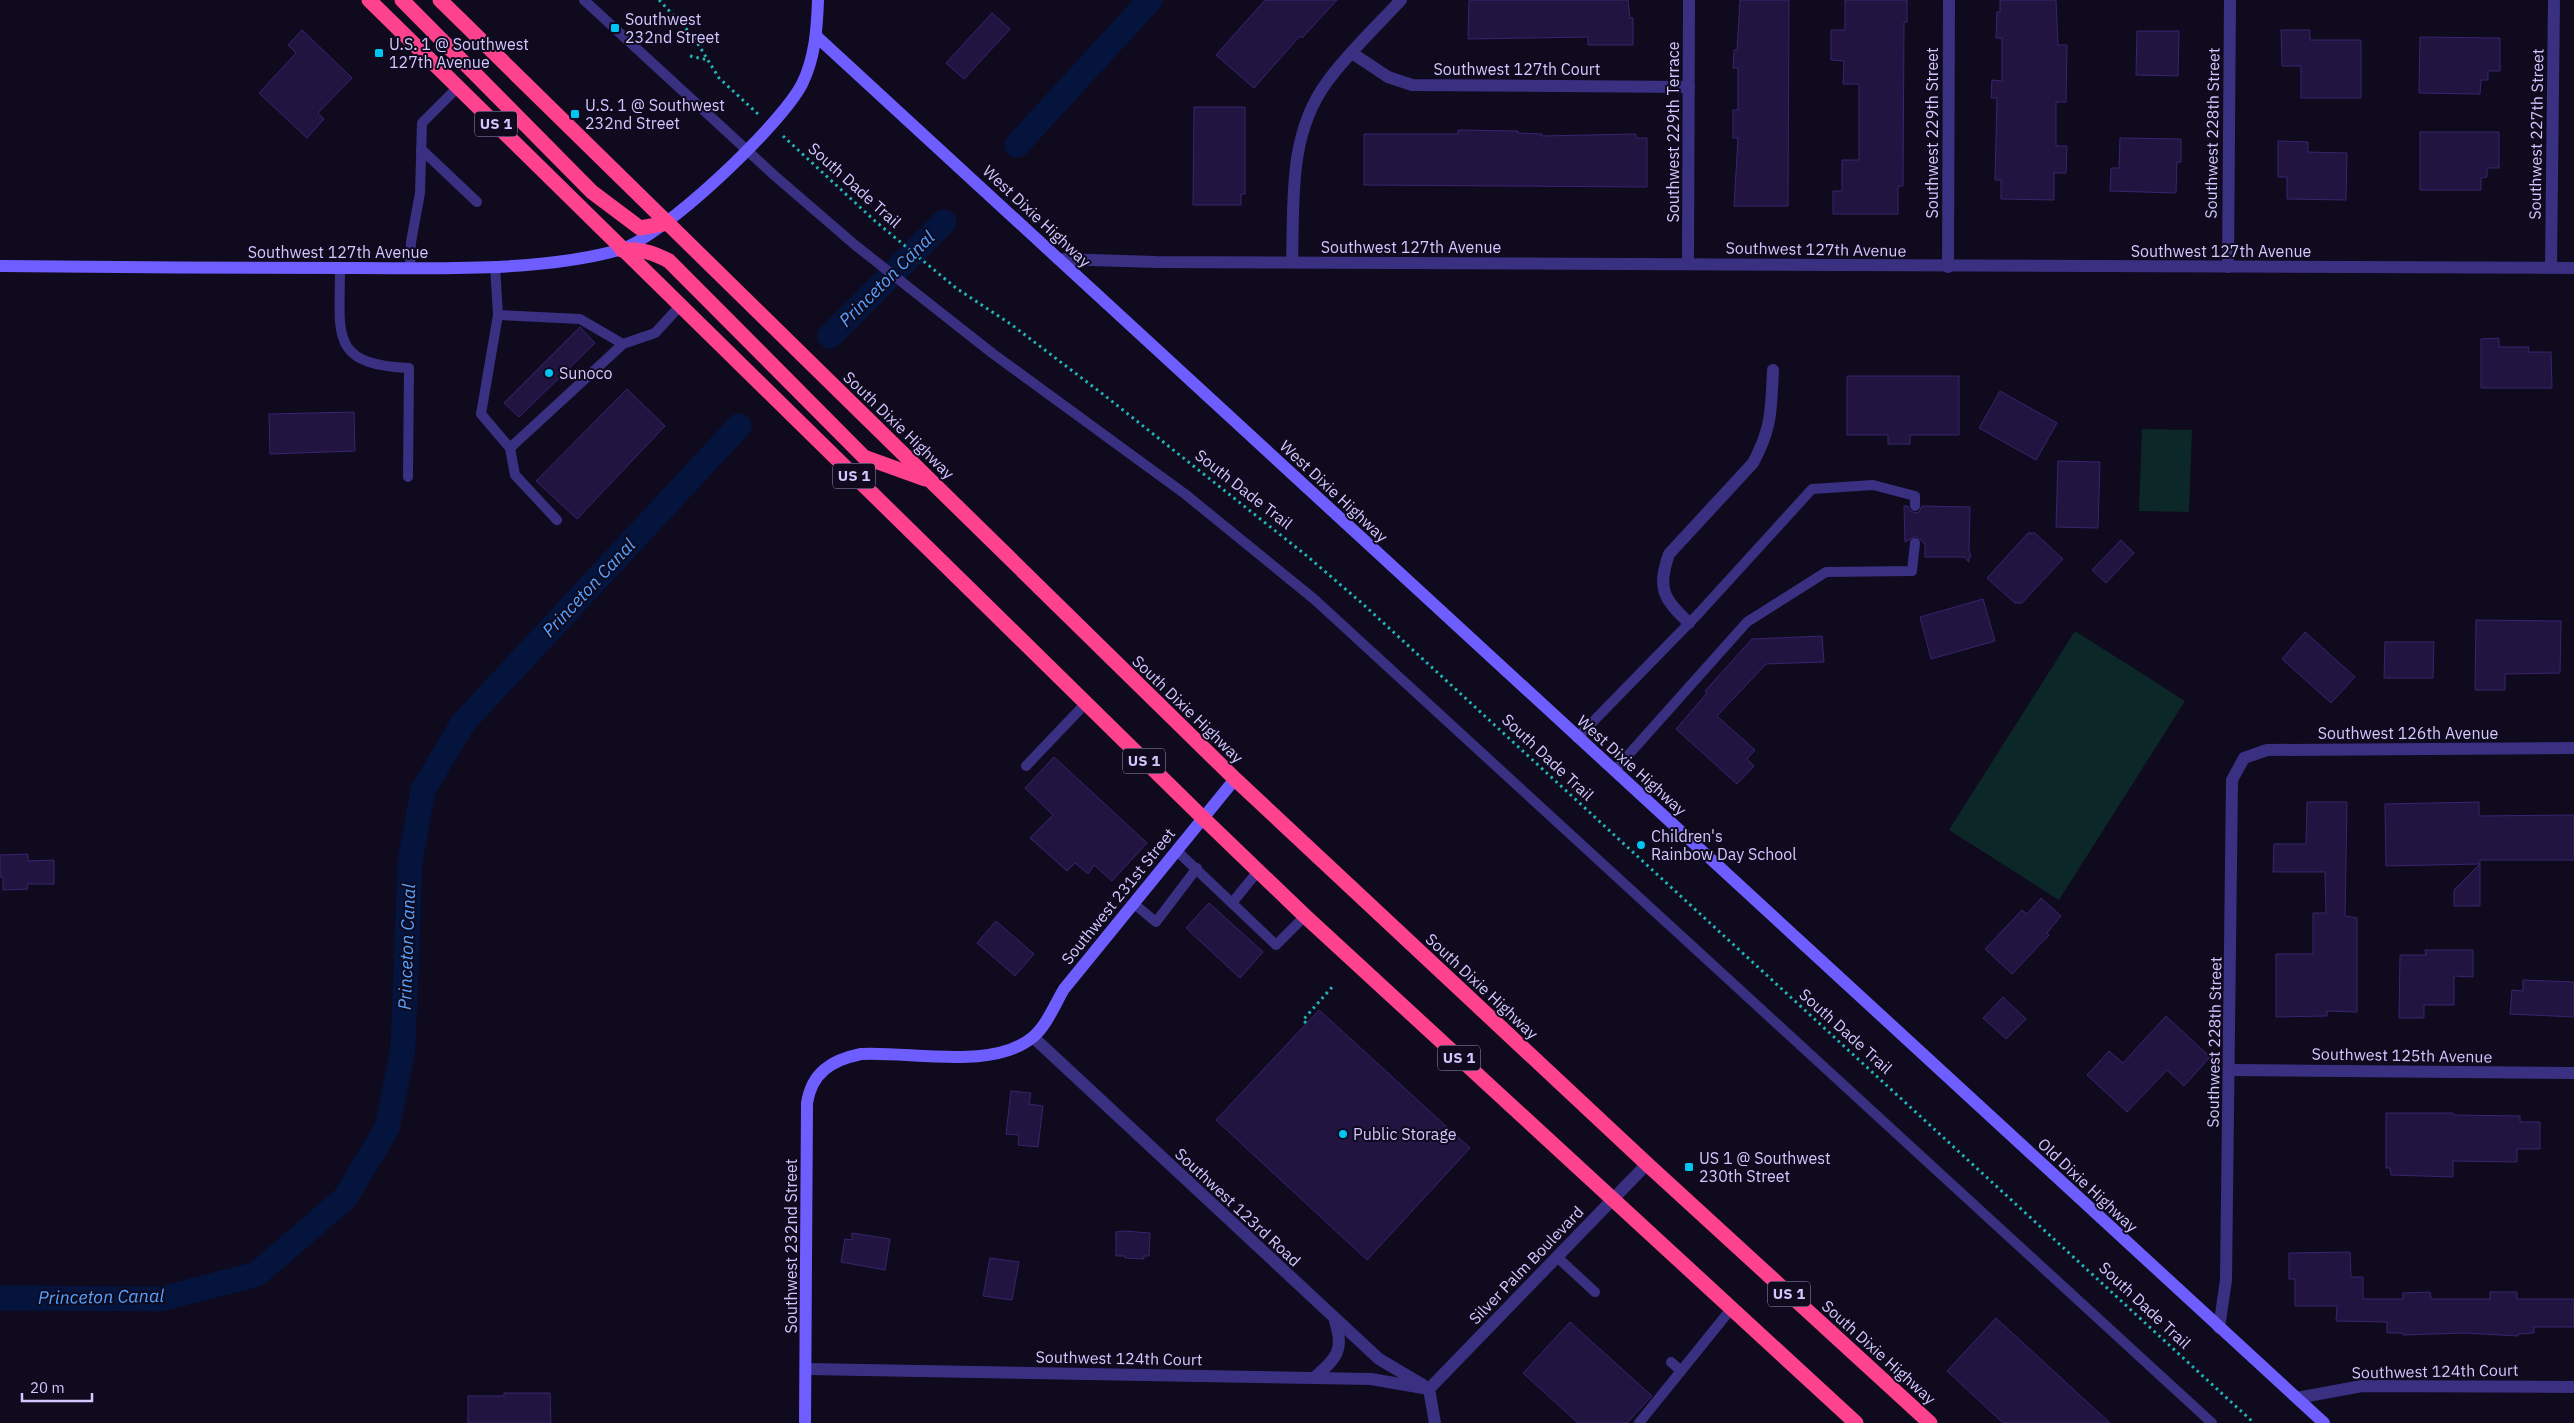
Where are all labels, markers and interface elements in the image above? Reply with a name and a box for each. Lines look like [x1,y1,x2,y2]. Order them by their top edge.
place label: Southwest 232nd Street [625,9,720,47]
marker: Southwest 232nd Street [609,22,621,34]
place label: U.S. 1 @ Southwest 127th Avenue [389,34,529,72]
street label: Southwest 229th Terrace [1663,41,1683,223]
marker: U.S. 1 @ Southwest 127th Avenue [373,47,385,59]
street label: Southwest 229th Street [1922,47,1942,219]
street label: Southwest 228th Street [2201,47,2223,219]
street label: Southwest 227th Street [2525,48,2547,220]
street label: Southwest 127th Court [1434,59,1600,79]
place label: U.S. 1 @ Southwest 232nd Street [585,95,725,133]
marker: U.S. 1 @ Southwest 232nd Street [569,108,581,120]
road number: US 1 [475,112,517,136]
street label: South Dade Trail [804,138,906,232]
street label: West Dixie Highway [979,161,1095,271]
water label: Princeton Canal [834,226,940,331]
street label: Southwest 127th Avenue [1321,237,1502,257]
street label: Southwest 127th Avenue [1725,237,1907,261]
street label: Southwest 127th Avenue [2131,241,2312,261]
street label: Southwest 127th Avenue [248,242,429,262]
place label: Sunoco [559,363,612,383]
marker: Sunoco [543,367,555,379]
street label: South Dixie Highway [839,367,959,483]
street label: West Dixie Highway [1276,436,1392,546]
street label: South Dade Trail [1191,445,1297,533]
road number: US 1 [833,464,875,488]
water label: Princeton Canal [537,533,640,642]
street label: South Dixie Highway [1128,651,1248,767]
street label: South Dade Trail [1498,709,1598,805]
street label: West Dixie Highway [1573,711,1691,819]
street label: Southwest 126th Avenue [2318,723,2499,743]
road number: US 1 [1123,748,1165,774]
street label: Southwest 231st Street [1057,824,1179,968]
place label: Children's Rainbow Day School [1651,826,1797,864]
marker: Children's Rainbow Day School [1635,839,1647,851]
water label: Princeton Canal [393,883,420,1010]
street label: South Dixie Highway [1422,929,1542,1043]
street label: Southwest 228th Street [2203,956,2225,1128]
street label: South Dade Trail [1795,984,1897,1078]
street label: Southwest 125th Avenue [2311,1043,2493,1067]
road number: US 1 [1438,1046,1480,1070]
place label: Public Storage [1353,1124,1457,1144]
marker: Public Storage [1337,1128,1349,1140]
street label: Old Dixie Highway [2034,1134,2142,1236]
street label: Southwest 123rd Road [1171,1144,1305,1270]
place label: US 1 @ Southwest 230th Street [1699,1148,1831,1186]
street label: Southwest 232nd Street [781,1159,801,1333]
marker: US 1 @ Southwest 230th Street [1683,1161,1695,1173]
street label: Silver Palm Boulevard [1464,1202,1588,1328]
street label: South Dade Trail [2095,1257,2195,1353]
road number: US 1 [1768,1282,1810,1306]
water label: Princeton Canal [38,1284,165,1309]
street label: South Dixie Highway [1818,1296,1940,1408]
street label: Southwest 124th Court [1035,1347,1203,1369]
street label: Southwest 124th Court [2351,1360,2519,1382]
scale bar [22,1370,92,1402]
text: 20 m [30,1378,65,1397]

